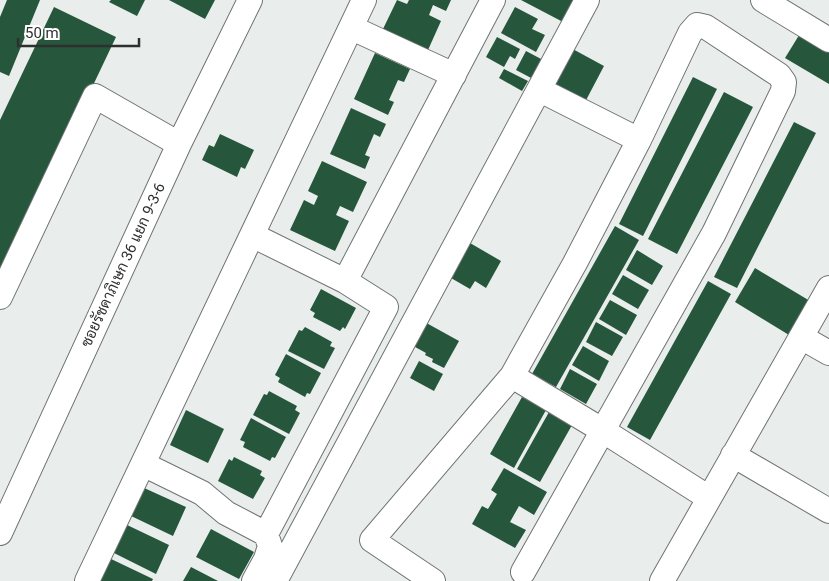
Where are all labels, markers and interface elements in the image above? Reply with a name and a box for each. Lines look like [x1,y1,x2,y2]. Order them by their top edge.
scale bar [18,15,139,47]
text: 50 m [25,24,59,42]
street label: ซอยรัชดาภิเษก 36 แยก 9-3-6 [77,180,169,350]

